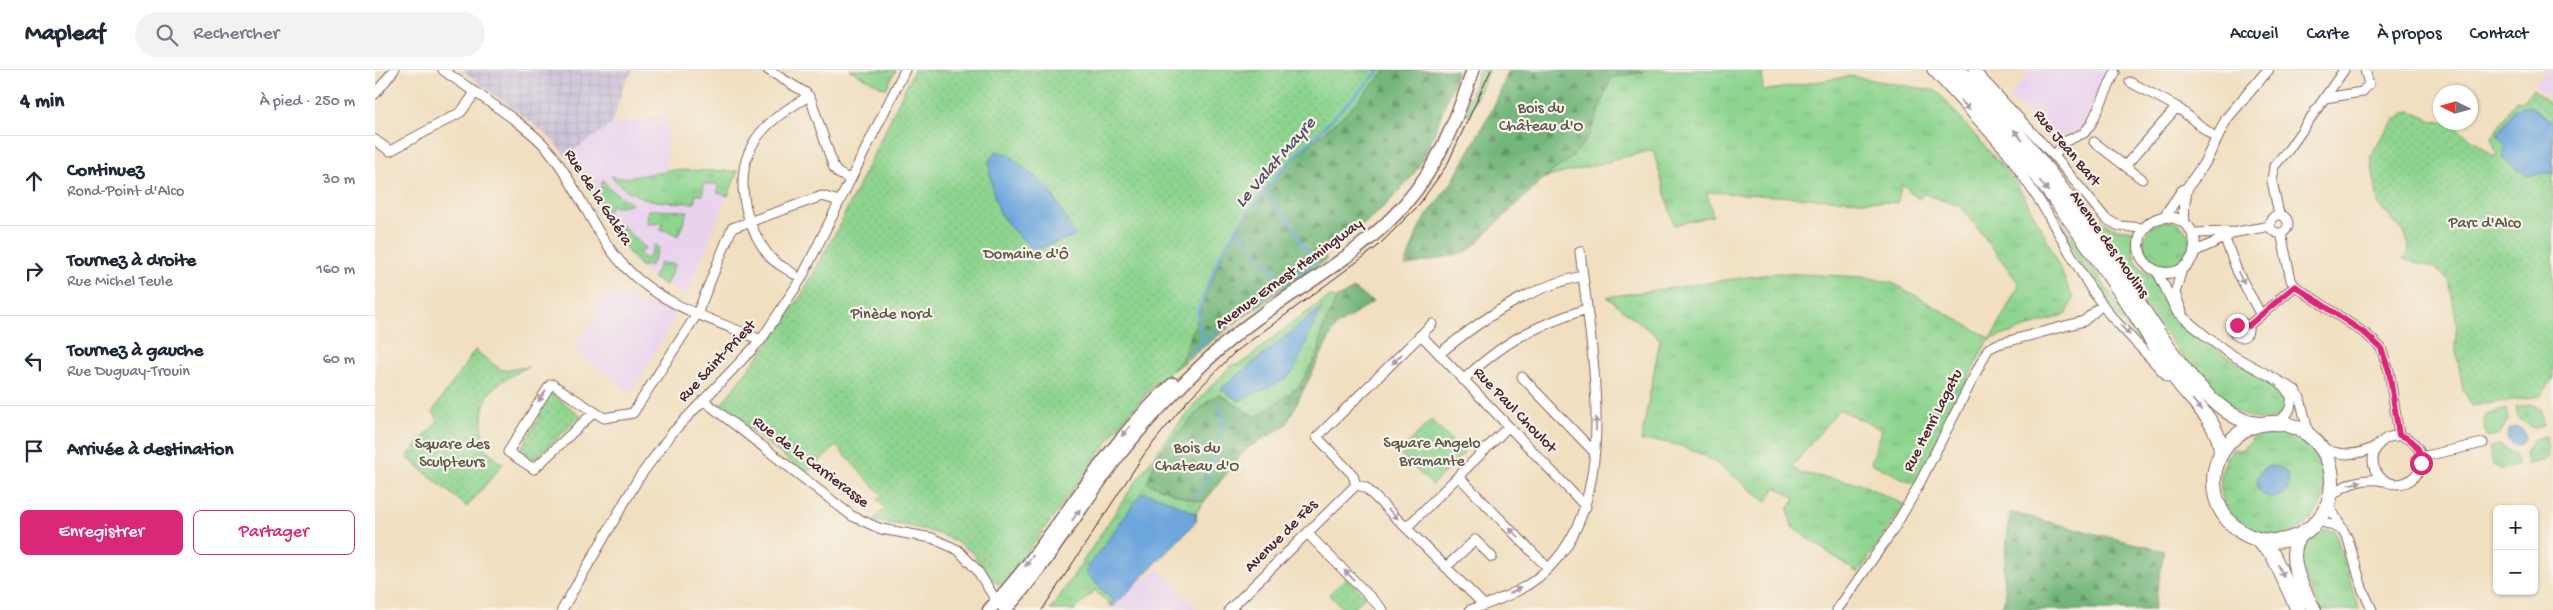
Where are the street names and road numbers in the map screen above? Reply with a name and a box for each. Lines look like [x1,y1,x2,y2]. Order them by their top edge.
street label: Rue Jean Bart [2028,107,2104,192]
street label: Rue de la Galéra [559,146,636,251]
street label: Avenue des Moulins [2064,188,2153,303]
street label: Avenue Ernest Hemingway [1213,215,1368,335]
street label: Rue Saint-Priest [675,316,762,407]
street label: Rue Paul Choulot [1468,364,1561,459]
street label: Rue Henri Lagatu [1900,366,1968,475]
street label: Rue de la Carrierasse [748,413,873,513]
street label: Avenue de Fès [1241,496,1323,578]

